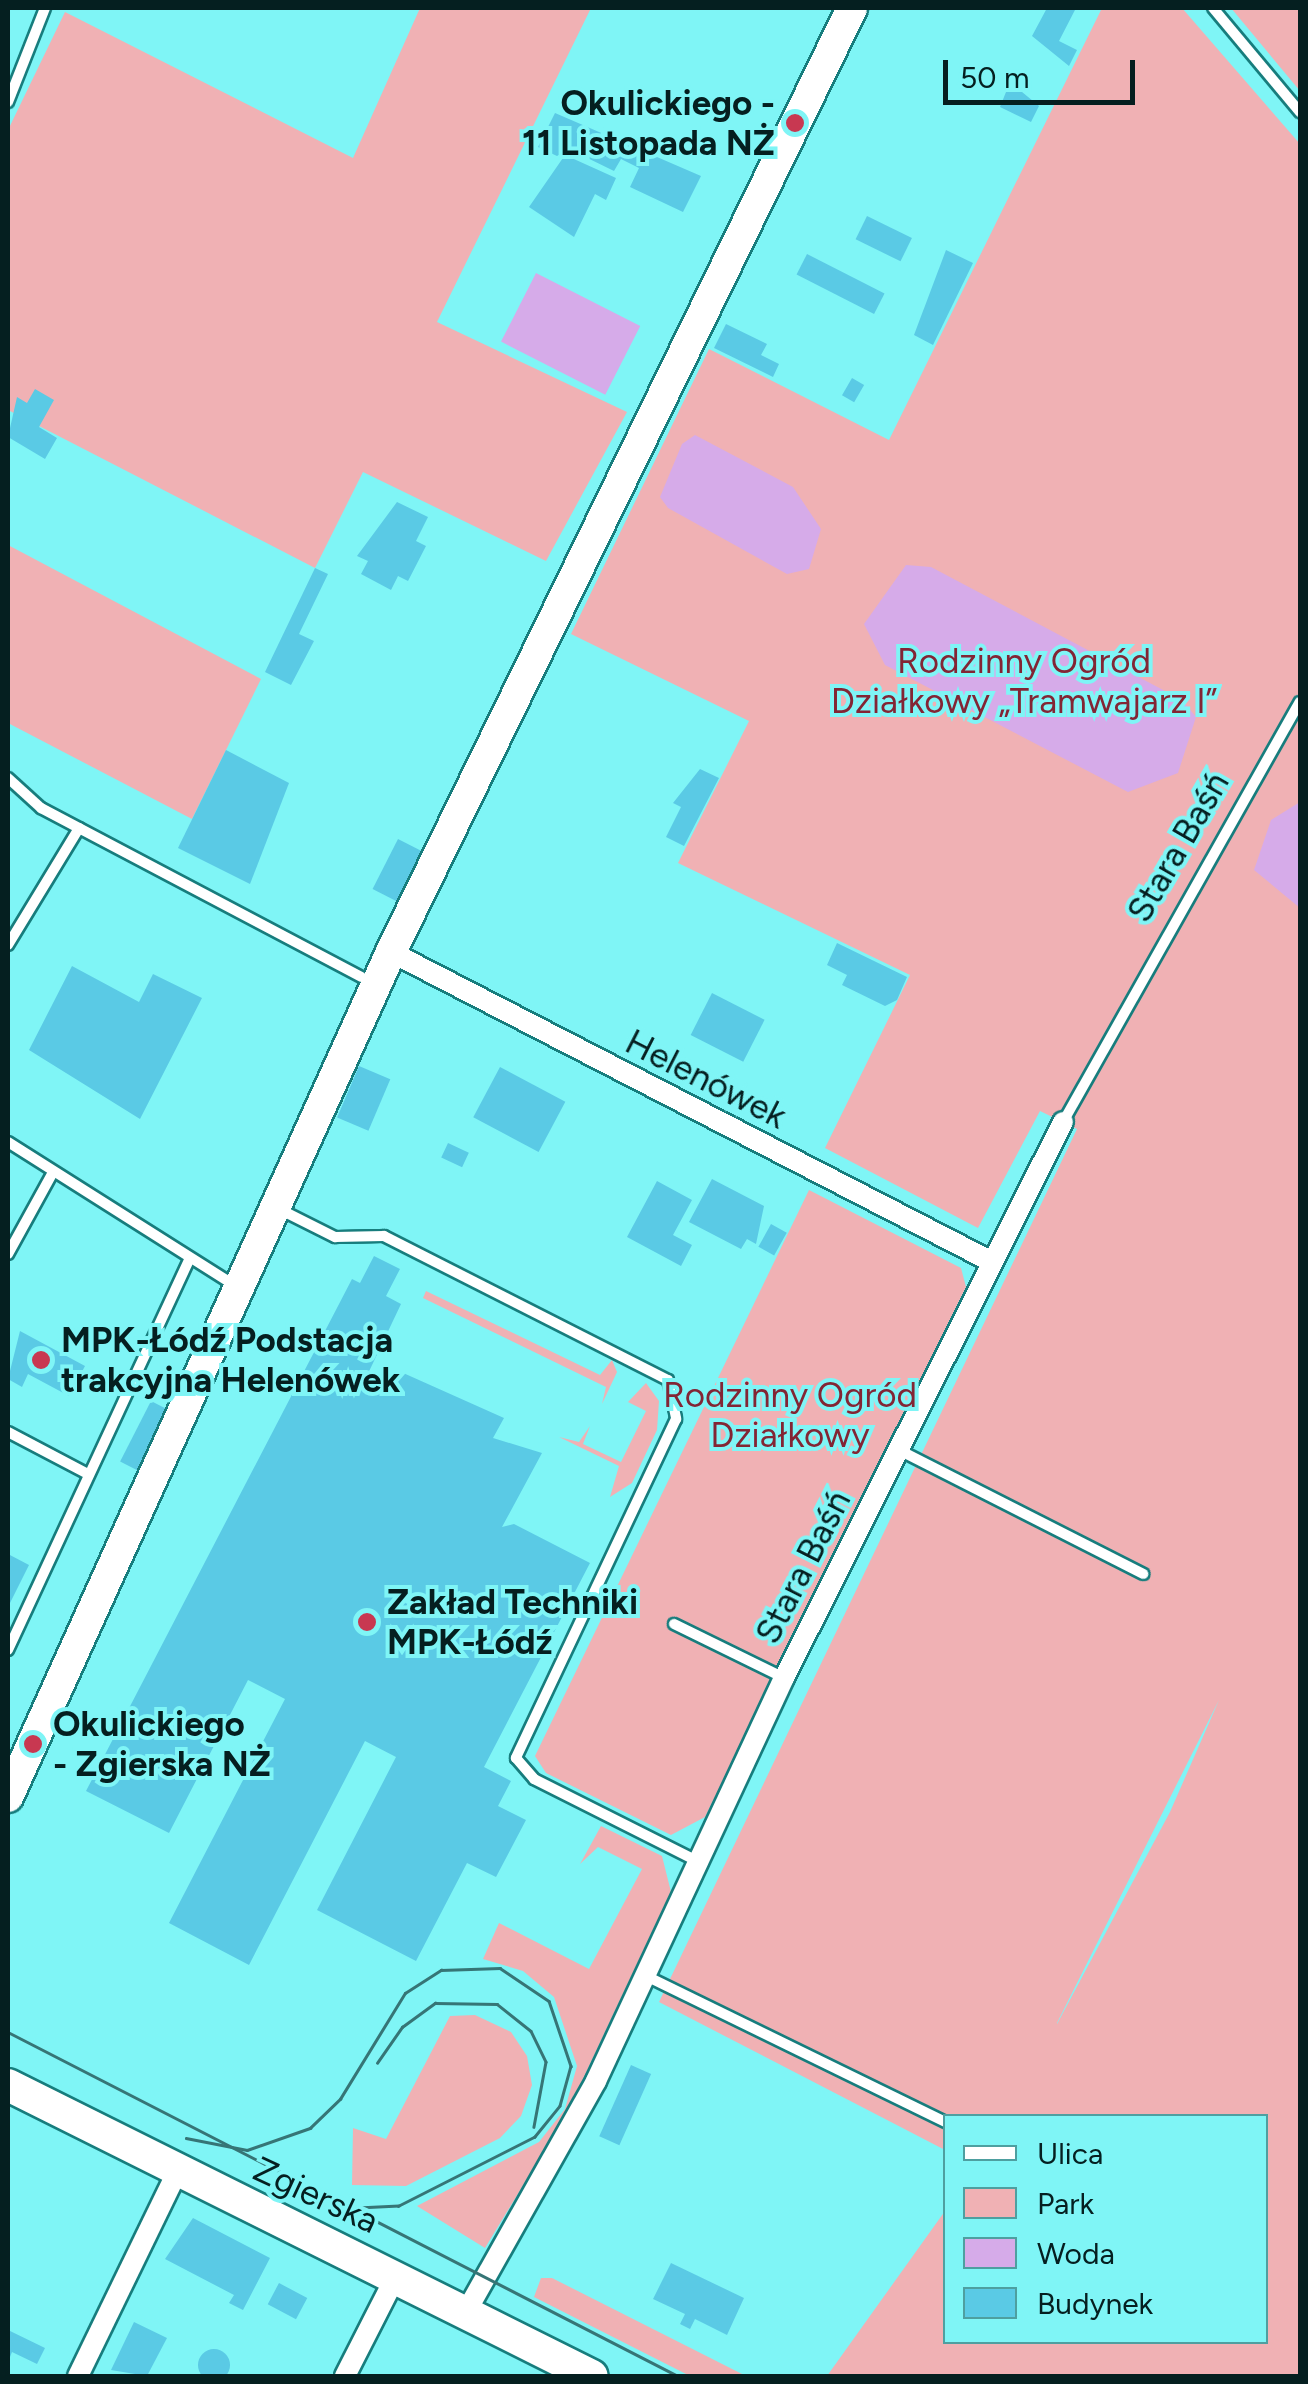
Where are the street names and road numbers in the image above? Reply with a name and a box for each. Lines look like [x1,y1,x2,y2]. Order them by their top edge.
street label: Stara Baśń [1118,765,1238,929]
street label: Helenówek [619,1021,793,1137]
street label: Stara Baśń [747,1484,859,1650]
street label: Zgierska [247,2148,385,2242]

